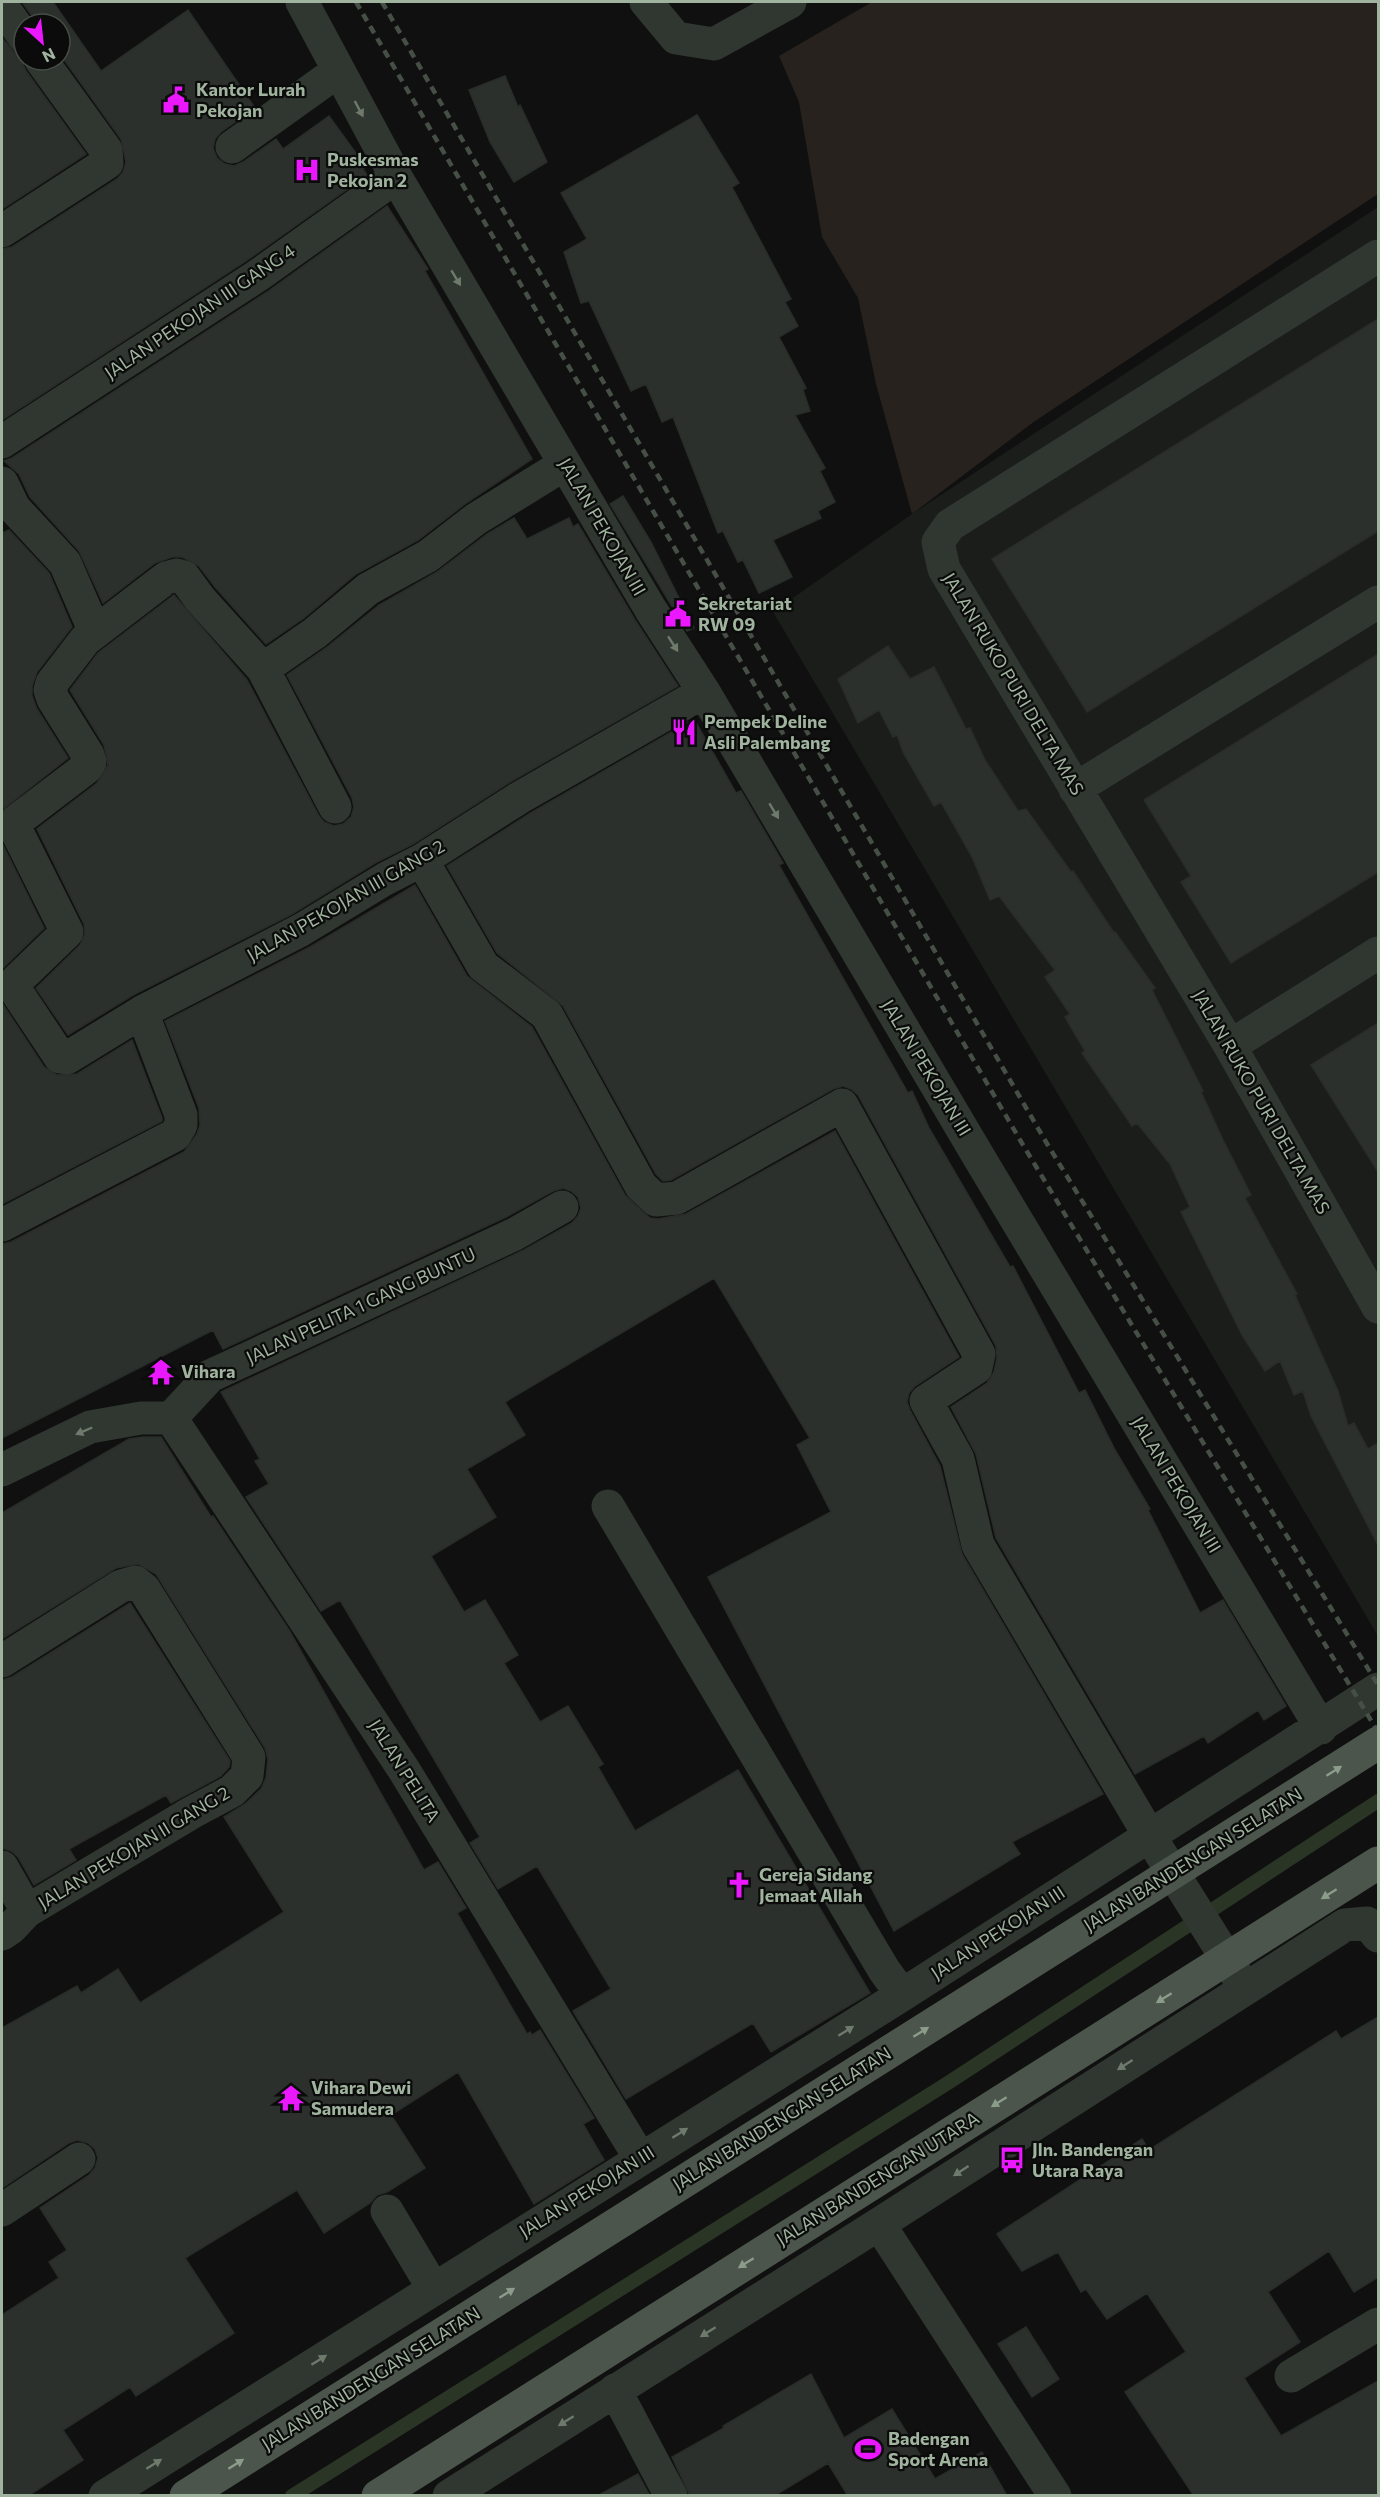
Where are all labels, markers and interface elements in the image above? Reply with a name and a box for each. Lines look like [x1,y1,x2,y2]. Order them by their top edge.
north arrow [12,12,72,72]
text: N [39,45,59,67]
place label: Kantor Lurah Pekojan [196,78,306,121]
public building icon: Kantor Lurah Pekojan [161,85,191,115]
one-way arrow [354,101,364,118]
place label: Puskesmas Pekojan 2 [327,148,419,191]
hospital icon: Puskesmas Pekojan 2 [292,155,322,185]
street label: JALAN PEKOJAN III GANG 4 [100,239,299,383]
one-way arrow [450,270,461,286]
street label: JALAN PEKOJAN III [555,454,651,599]
street label: JALAN RUKO PURI DELTA MAS [939,568,1089,799]
place label: Sekretariat RW 09 [698,592,792,635]
public building icon: Sekretariat RW 09 [663,599,693,629]
one-way arrow [667,636,679,652]
place label: Pempek Deline Asli Palembang [704,710,830,753]
restaurant icon: Pempek Deline Asli Palembang [669,717,699,747]
one-way arrow [769,803,780,819]
street label: JALAN PEKOJAN III GANG 2 [243,834,448,966]
street label: JALAN RUKO PURI DELTA MAS [1188,985,1335,1218]
street label: JALAN PEKOJAN III [877,995,976,1140]
street label: JALAN PELITA 1 GANG BUNTU [242,1242,479,1368]
temple icon: Vihara [146,1357,176,1387]
place label: Vihara [181,1360,235,1382]
street label: JALAN PEKOJAN III [1127,1412,1226,1557]
one-way arrow [75,1427,93,1436]
street label: JALAN PELITA [364,1715,445,1826]
one-way arrow [1326,1765,1342,1776]
street label: JALAN PEKOJAN II GANG 2 [34,1781,233,1913]
street label: JALAN BANDENGAN SELATAN [1079,1783,1306,1936]
place label: Gereja Sidang Jemaat Allah [759,1863,872,1906]
church icon: Gereja Sidang Jemaat Allah [724,1870,754,1900]
street label: JALAN PEKOJAN III [926,1881,1069,1984]
one-way arrow [1321,1888,1337,1899]
one-way arrow [1156,1993,1172,2004]
one-way arrow [837,2025,854,2036]
one-way arrow [912,2026,928,2038]
street label: JALAN BANDENGAN SELATAN [668,2042,895,2195]
one-way arrow [1117,2059,1133,2070]
place label: Vihara Dewi Samudera [311,2076,411,2119]
temple icon: Vihara Dewi Samudera [276,2083,306,2113]
one-way arrow [991,2097,1008,2108]
street label: JALAN BANDENGAN UTARA [772,2107,983,2250]
one-way arrow [672,2128,688,2139]
place label: Jln. Bandengan Utara Raya [1032,2138,1153,2181]
street label: JALAN PEKOJAN III [515,2141,658,2242]
bus stop icon: Jln. Bandengan Utara Raya [997,2145,1027,2175]
one-way arrow [953,2165,969,2176]
one-way arrow [738,2257,754,2268]
one-way arrow [499,2288,515,2299]
street label: JALAN BANDENGAN SELATAN [257,2302,484,2455]
one-way arrow [700,2326,716,2337]
one-way arrow [311,2355,327,2366]
one-way arrow [558,2416,574,2427]
place label: Badengan Sport Arena [888,2427,988,2470]
sports icon: Badengan Sport Arena [853,2434,883,2464]
one-way arrow [146,2459,162,2470]
one-way arrow [228,2459,244,2470]

